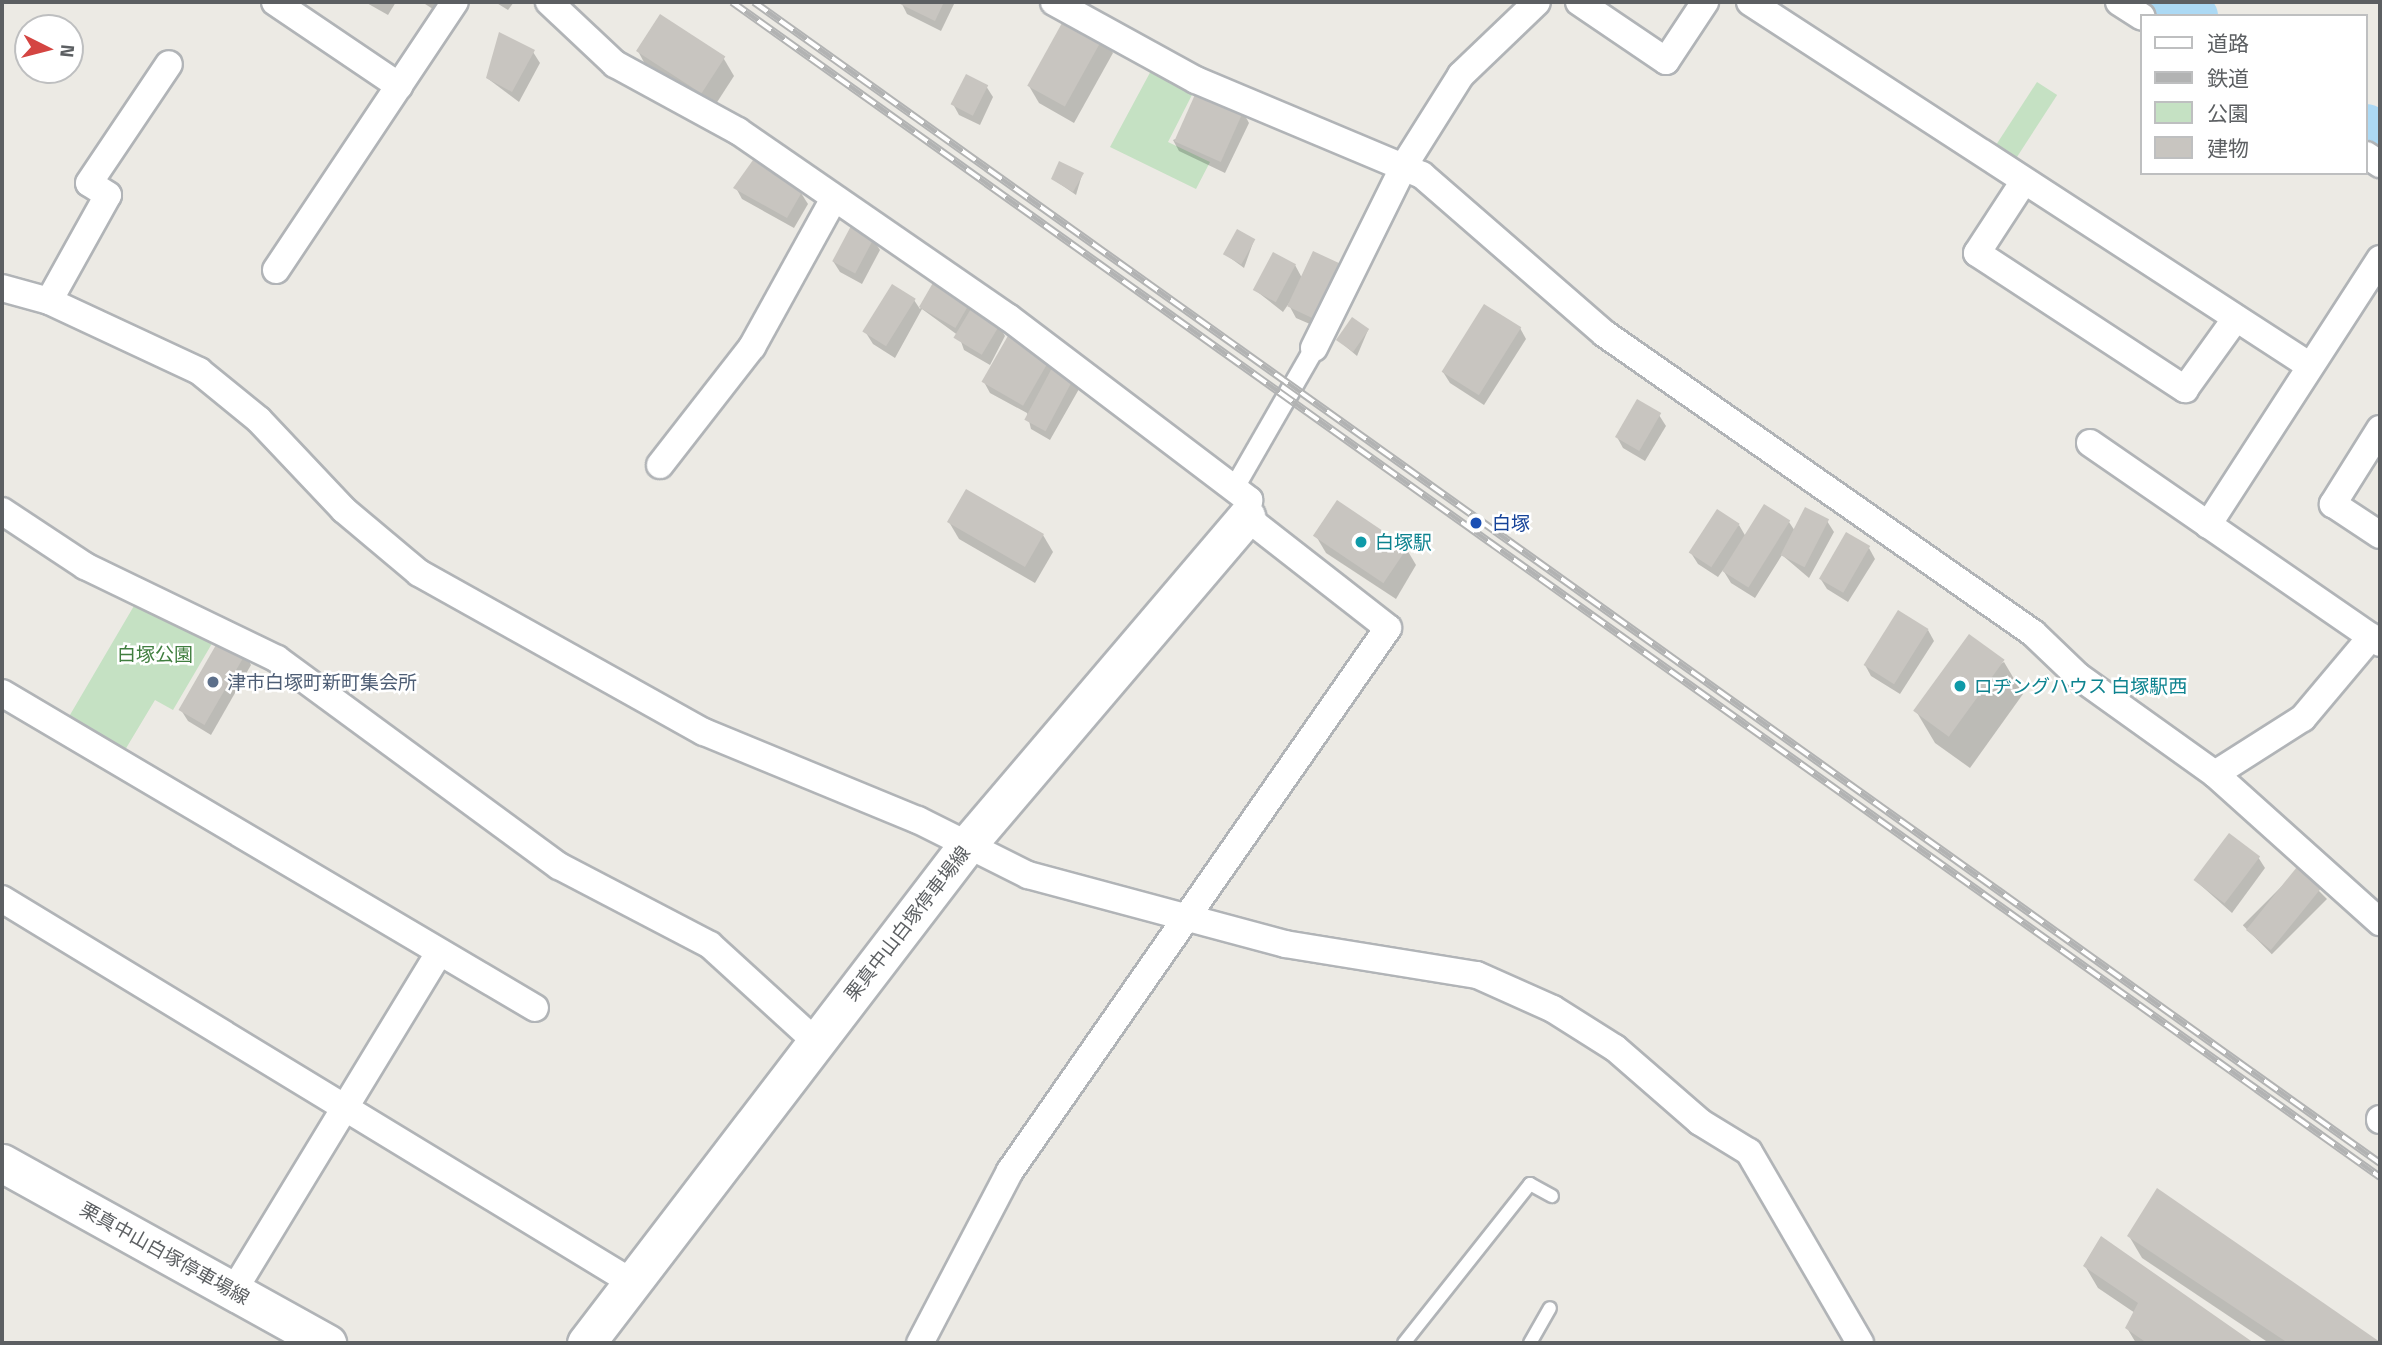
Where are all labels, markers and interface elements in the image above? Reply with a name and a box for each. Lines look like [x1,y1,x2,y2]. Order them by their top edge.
north arrow [14,14,84,84]
legend [2140,14,2368,175]
text: 道路 [2207,27,2249,59]
text: N [53,43,84,59]
text: 鉄道 [2207,62,2249,94]
text: 公園 [2207,97,2249,129]
text: 建物 [2207,132,2249,164]
place label: 白塚 [1492,512,1530,534]
marker: 白塚 [1466,513,1486,533]
place label: 白塚駅 [1375,531,1432,553]
marker: 白塚駅 [1353,534,1369,550]
park label: 白塚公園 [117,643,193,665]
place label: 津市白塚町新町集会所 [227,671,417,693]
marker: 津市白塚町新町集会所 [205,674,221,690]
place label: ロヂングハウス 白塚駅西 [1974,675,2187,697]
marker: ロヂングハウス 白塚駅西 [1952,678,1968,694]
street label: 栗真中山白塚停車場線 [840,841,974,1005]
street label: 栗真中山白塚停車場線 [76,1197,254,1309]

